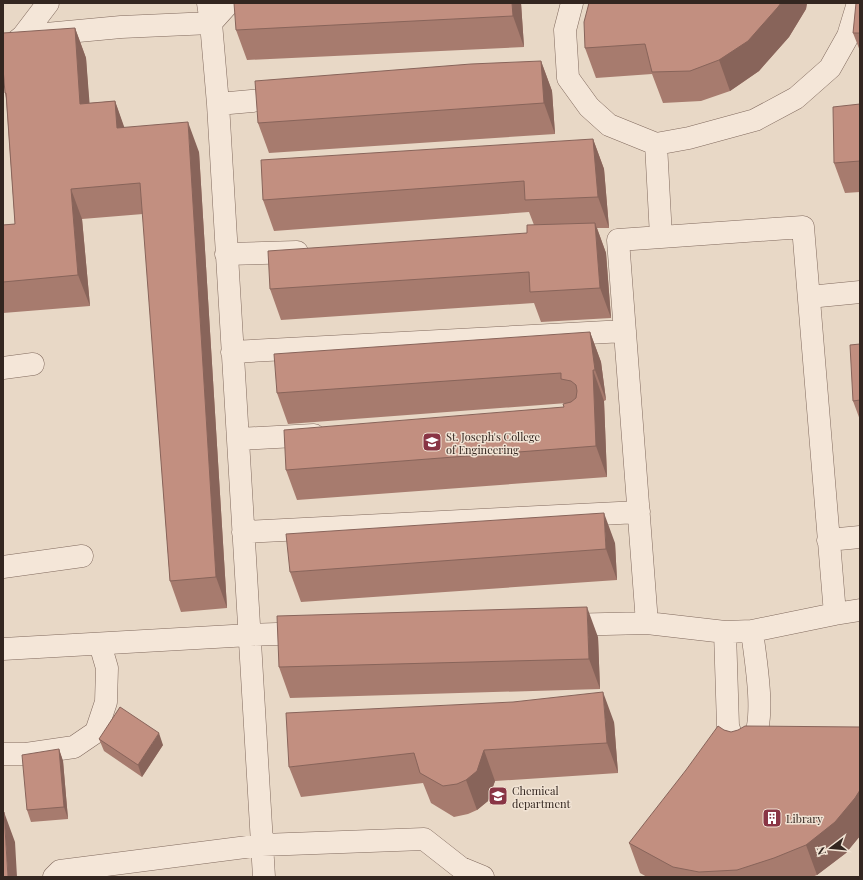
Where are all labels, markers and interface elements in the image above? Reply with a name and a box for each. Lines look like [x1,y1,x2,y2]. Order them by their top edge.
place label: St. Joseph's College of Engineering [446,429,541,457]
school or university icon: St. Joseph's College of Engineering [421,431,443,453]
place label: Chemical department [512,783,571,811]
school or university icon: Chemical department [487,785,509,807]
building icon: Library [761,807,783,829]
place label: Library [786,811,823,826]
north arrow [811,828,851,868]
text: N [813,845,829,857]

